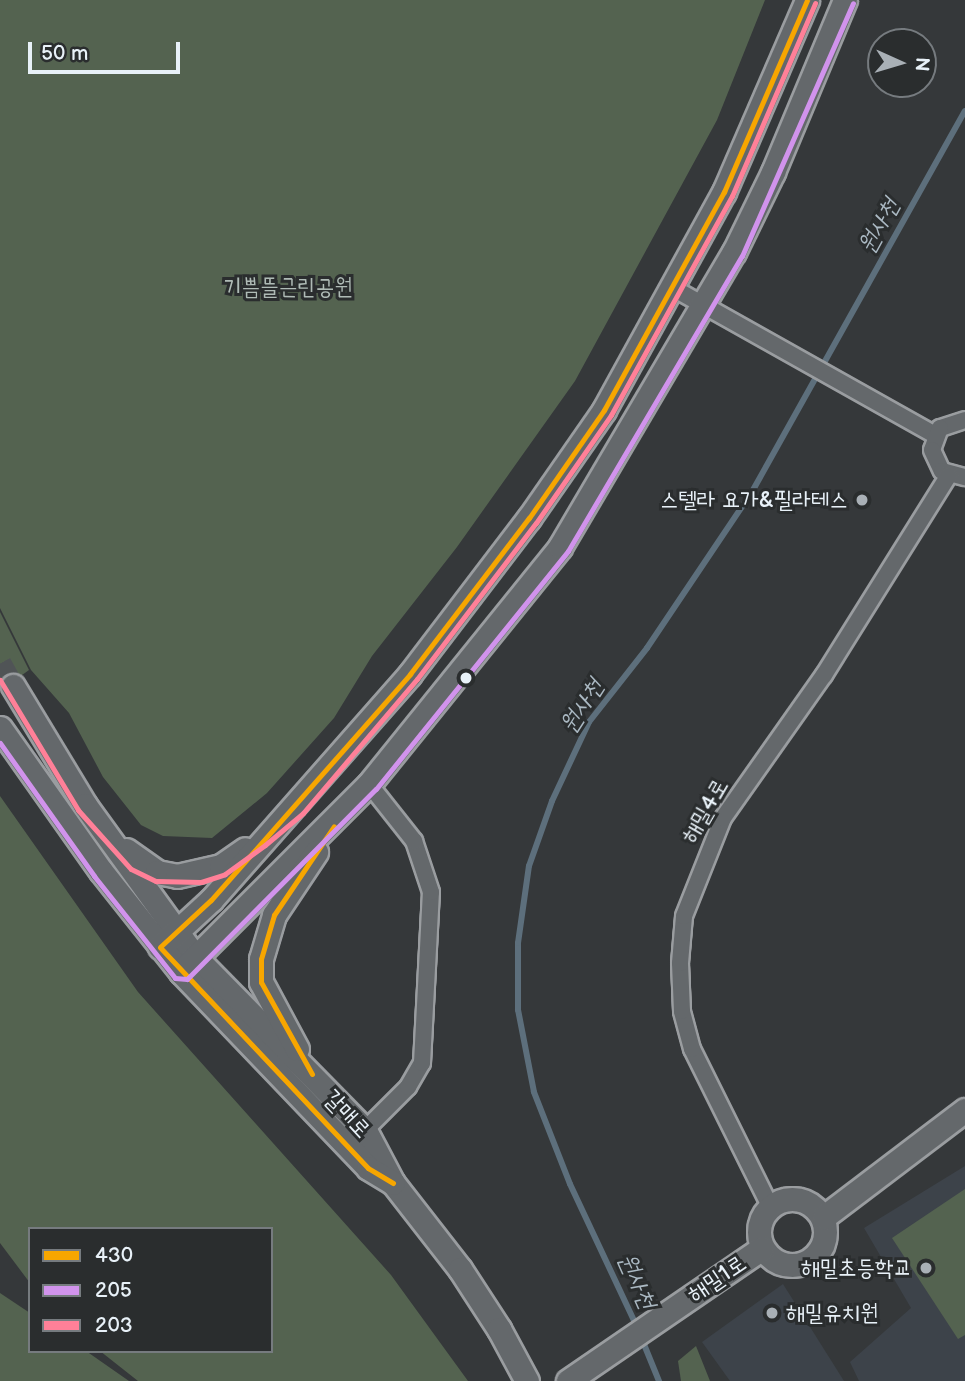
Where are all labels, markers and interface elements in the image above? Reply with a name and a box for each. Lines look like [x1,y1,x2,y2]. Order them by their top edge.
scale bar [32,28,184,72]
north arrow [867,28,937,98]
text: 50 m [41,41,88,66]
text: N [909,56,933,72]
water label: 원사천 [852,194,906,258]
park label: 기쁨뜰근린공원 [223,273,353,301]
place label: 스텔라 요가&필라테스 [660,486,848,514]
marker: 스텔라 요가&필라테스 [854,492,870,508]
unlabelled marker [459,671,473,685]
water label: 원사천 [554,674,610,738]
street label: 해밀4로 [676,774,734,848]
street label: 갈매로 [318,1084,376,1144]
legend [28,1227,273,1353]
text: 430 [95,1243,133,1268]
water label: 원사천 [612,1249,662,1313]
street label: 해밀1로 [683,1250,751,1308]
place label: 해밀초등학교 [801,1254,912,1282]
marker: 해밀초등학교 [918,1260,934,1276]
text: 205 [95,1278,132,1303]
place label: 해밀유치원 [786,1299,879,1327]
marker: 해밀유치원 [764,1305,780,1321]
text: 203 [95,1313,133,1338]

